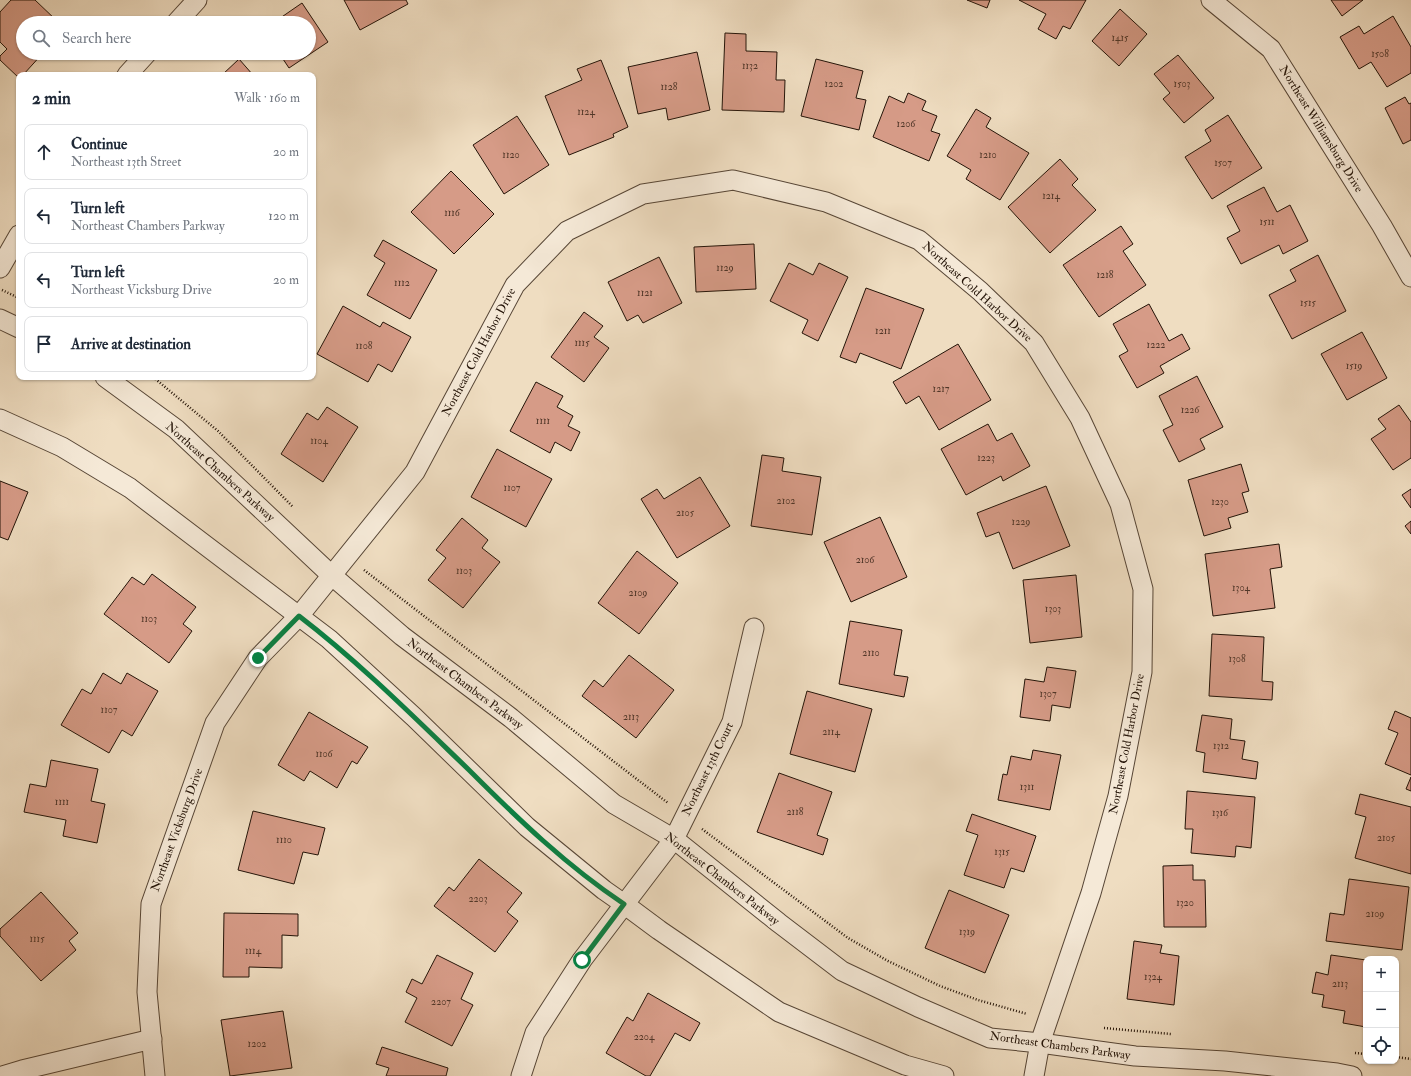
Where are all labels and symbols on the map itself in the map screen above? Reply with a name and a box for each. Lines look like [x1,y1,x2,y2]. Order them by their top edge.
house number: 1415 [1112,32,1129,44]
house number: 1508 [1371,48,1389,60]
house number: 1132 [742,60,758,72]
street label: Northeast Williamsburg Drive [1276,63,1366,195]
house number: 1202 [825,78,843,90]
house number: 1503 [1174,78,1191,90]
house number: 1128 [661,81,678,93]
house number: 1124 [577,106,595,118]
house number: 1206 [897,118,916,130]
house number: 1120 [502,149,520,161]
house number: 1210 [979,149,997,161]
house number: 1507 [1214,157,1232,169]
house number: 1214 [1042,190,1060,202]
house number: 1116 [444,207,461,219]
house number: 1511 [1259,216,1275,228]
street label: Northeast Cold Harbor Drive [919,239,1035,345]
house number: 1129 [716,262,734,274]
house number: 1218 [1097,269,1114,281]
house number: 1112 [394,277,410,289]
street label: Northeast Cold Harbor Drive [439,285,519,419]
house number: 1121 [637,287,653,299]
house number: 1515 [1300,297,1317,309]
house number: 1211 [875,325,891,337]
house number: 1115 [574,337,590,349]
house number: 1222 [1147,339,1165,351]
house number: 1108 [356,340,373,352]
house number: 1519 [1346,360,1362,372]
house number: 1217 [933,383,950,395]
house number: 1226 [1181,404,1200,416]
house number: 1111 [536,415,551,427]
street label: Northeast Chambers Parkway [162,419,278,526]
house number: 1104 [310,435,328,447]
house number: 1223 [977,452,995,464]
house number: 1107 [504,482,521,494]
house number: 2102 [777,495,795,507]
house number: 1230 [1211,496,1229,508]
house number: 2105 [676,507,695,519]
house number: 1229 [1012,516,1030,528]
house number: 2106 [856,554,875,566]
house number: 1103 [456,565,472,577]
house number: 1304 [1232,582,1251,594]
house number: 2109 [629,587,647,599]
house number: 1303 [1045,603,1061,615]
house number: 1103 [141,613,157,625]
street label: Northeast Chambers Parkway [404,635,527,733]
house number: 2110 [862,647,880,659]
route end [249,649,267,667]
house number: 1308 [1228,653,1246,665]
street label: Northeast Cold Harbor Drive [1106,673,1148,815]
house number: 1307 [1039,688,1057,700]
house number: 1107 [101,704,118,716]
house number: 2113 [623,711,639,723]
street label: Northeast 13th Court [679,720,737,818]
house number: 2114 [822,726,840,738]
house number: 1312 [1213,740,1229,752]
house number: 1106 [315,748,334,760]
street label: Northeast Vicksburg Drive [148,766,206,894]
house number: 1311 [1020,781,1035,793]
house number: 1111 [55,796,70,808]
house number: 2118 [787,806,804,818]
house number: 1316 [1212,807,1229,819]
street label: Northeast Chambers Parkway [661,829,783,929]
house number: 2105 [1377,832,1396,844]
house number: 1110 [276,834,292,846]
house number: 1315 [994,846,1010,858]
house number: 2203 [468,893,488,905]
house number: 1320 [1176,897,1194,909]
house number: 2109 [1366,908,1384,920]
house number: 1319 [959,926,975,938]
house number: 1115 [29,933,45,945]
house number: 1114 [245,945,262,957]
route start [573,951,591,969]
house number: 1324 [1144,971,1163,983]
house number: 2113 [1332,978,1348,990]
house number: 2207 [431,996,451,1008]
street label: Northeast Chambers Parkway [989,1029,1132,1063]
house number: 2204 [634,1031,655,1043]
house number: 1202 [248,1038,266,1050]

